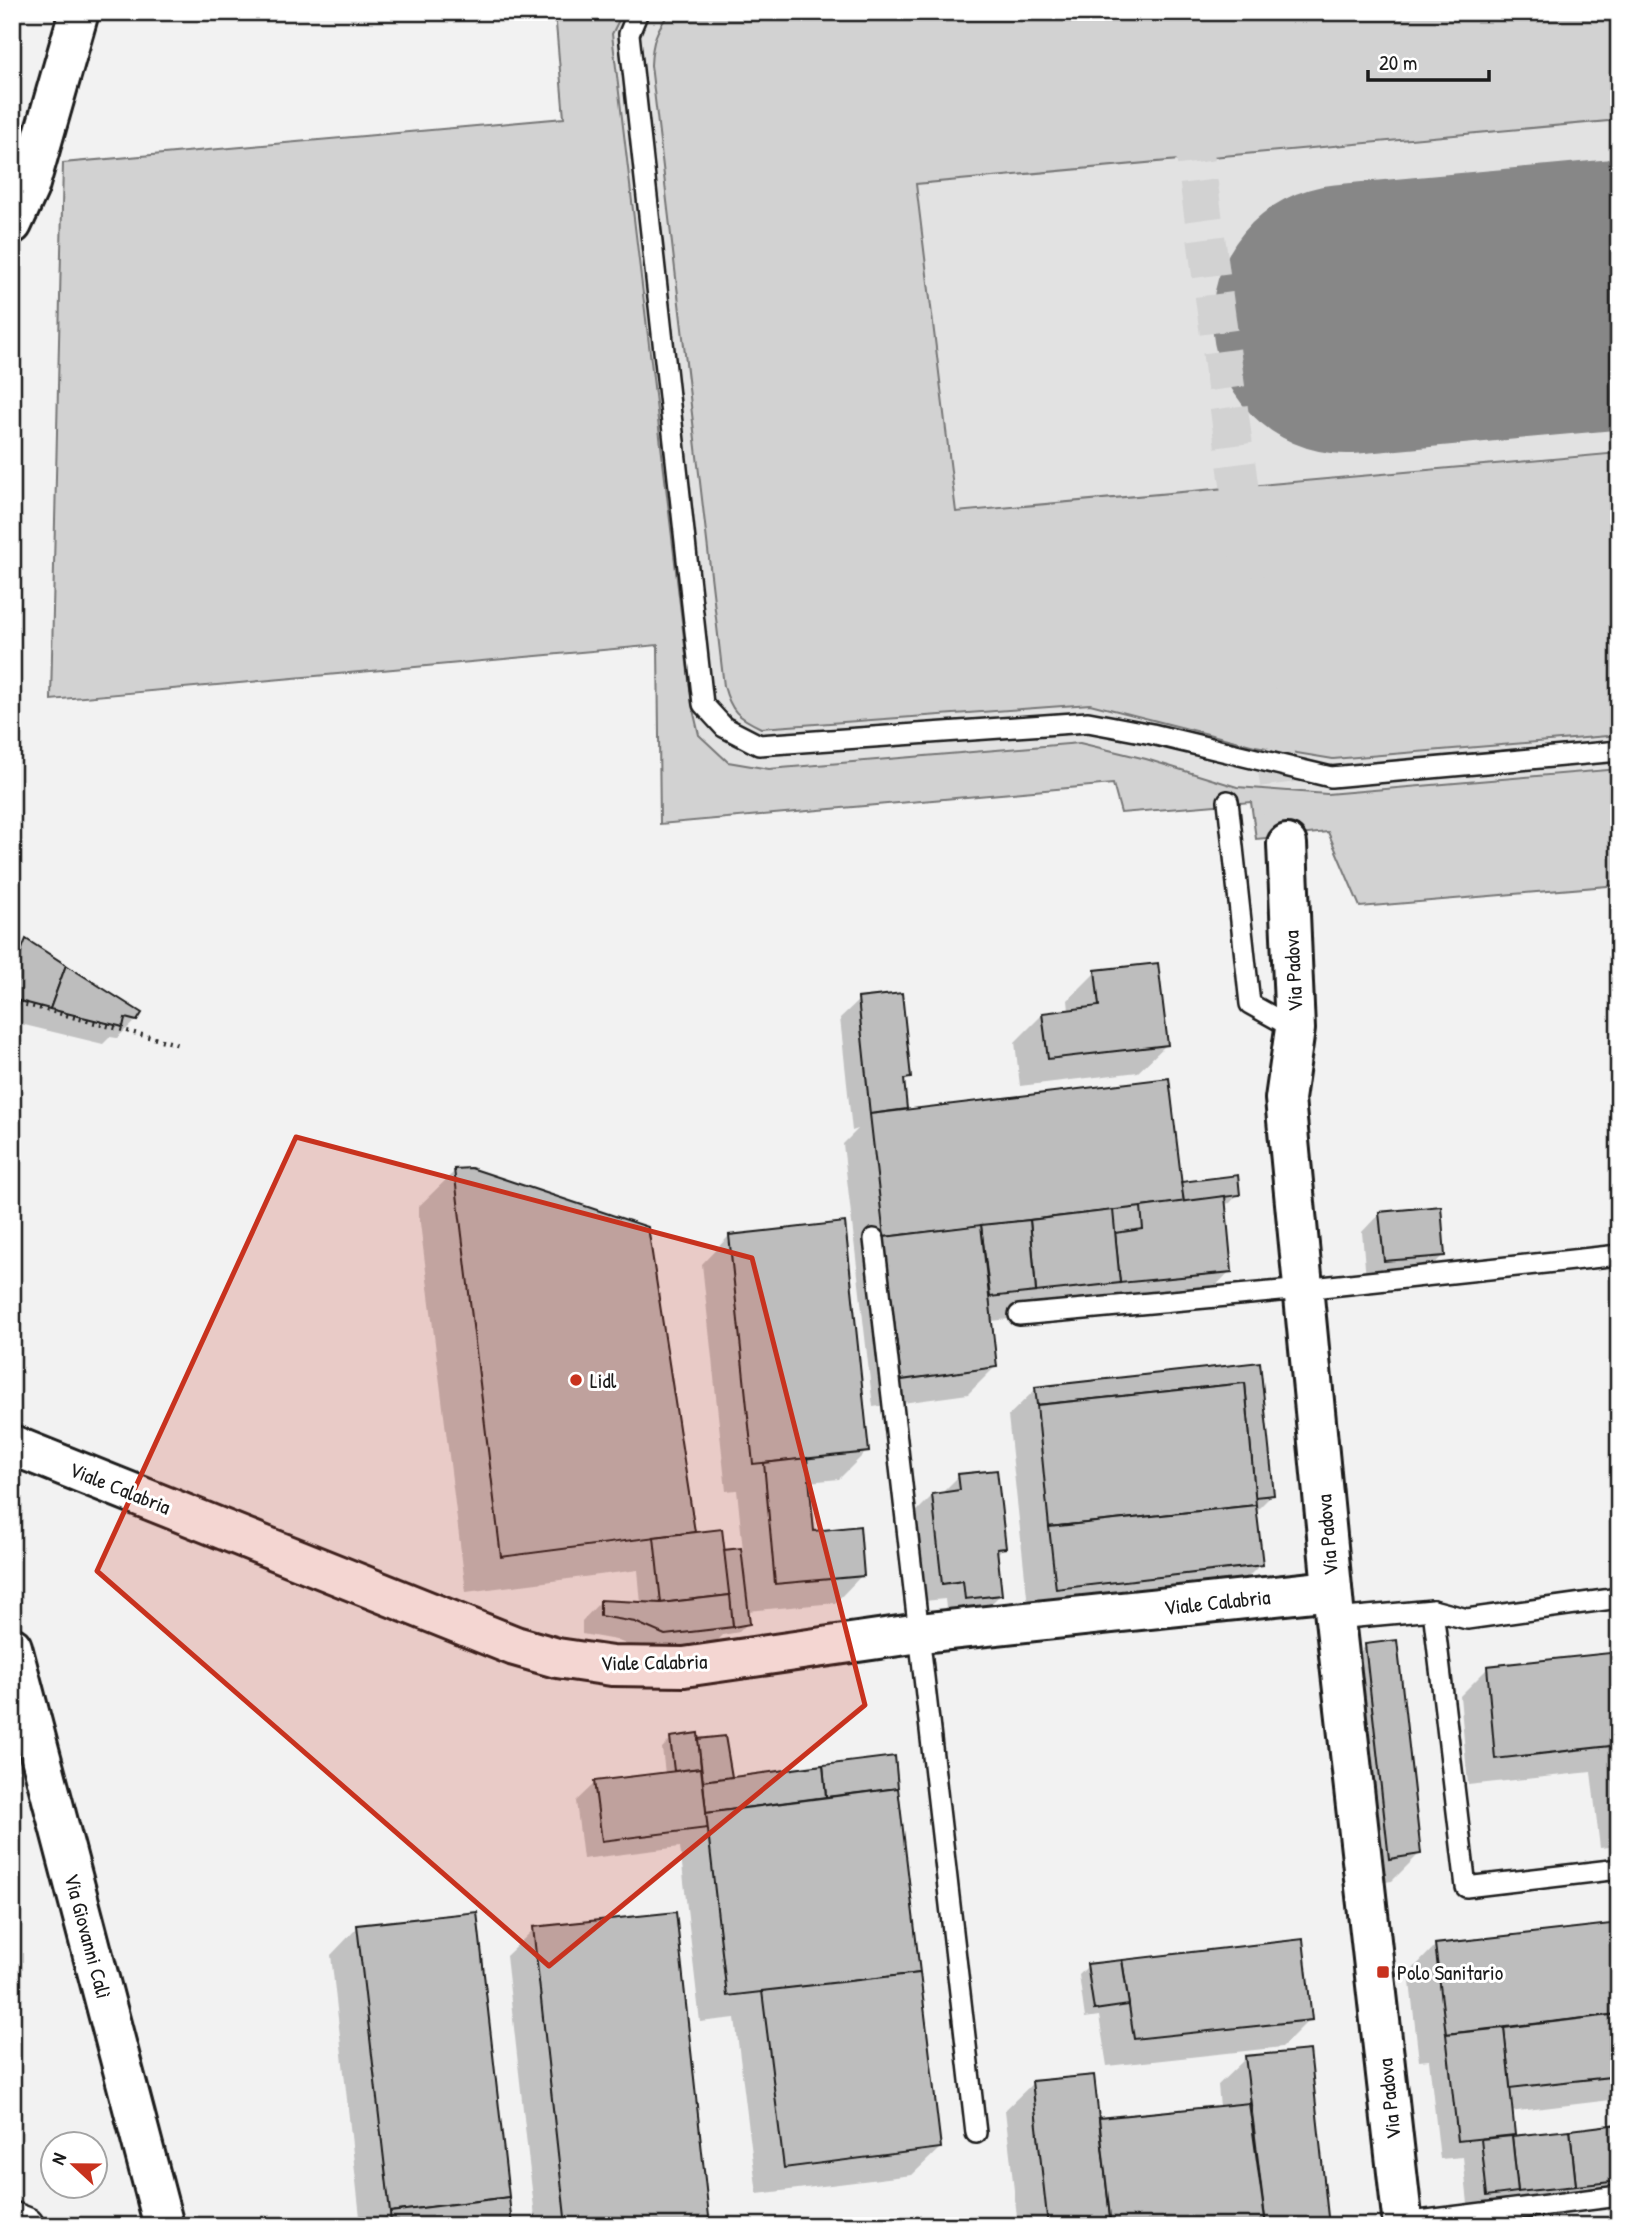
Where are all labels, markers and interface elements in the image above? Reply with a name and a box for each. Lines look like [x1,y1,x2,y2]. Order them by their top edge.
scale bar [1368,38,1489,82]
text: 20 m [1379,48,1417,77]
street label: Via Padova [1276,930,1310,1012]
place label: Lidl [590,1366,617,1395]
marker: Lidl [568,1372,584,1388]
street label: Viale Calabria [65,1455,175,1521]
street label: Via Padova [1309,1493,1345,1577]
street label: Viale Calabria [1162,1582,1272,1622]
street label: Viale Calabria [600,1647,708,1677]
street label: Via Giovanni Calì [57,1870,119,2002]
place label: Polo Sanitario [1397,1958,1503,1987]
marker: Polo Sanitario [1375,1964,1391,1980]
street label: Via Padova [1370,2057,1408,2141]
north arrow [38,2130,108,2200]
text: N [44,2149,72,2168]

